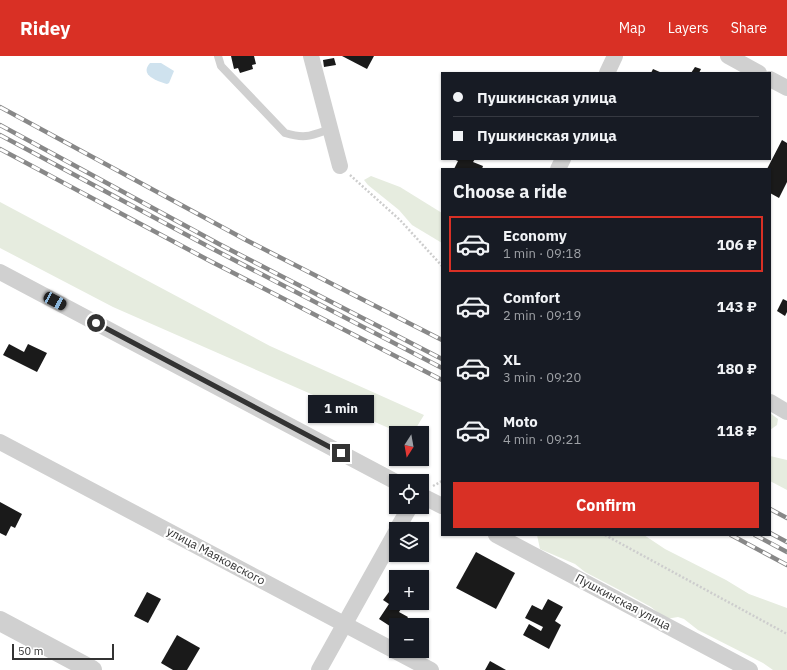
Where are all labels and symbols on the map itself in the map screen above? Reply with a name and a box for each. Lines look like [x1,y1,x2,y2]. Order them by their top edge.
car [42,290,68,312]
route start [87,314,105,332]
callout: 1 min [308,395,374,423]
north arrow [389,426,429,466]
route end [332,444,350,462]
street label: улица Маяковского [164,523,268,588]
street label: Пушкинская улица [573,570,674,633]
scale bar [12,642,114,661]

